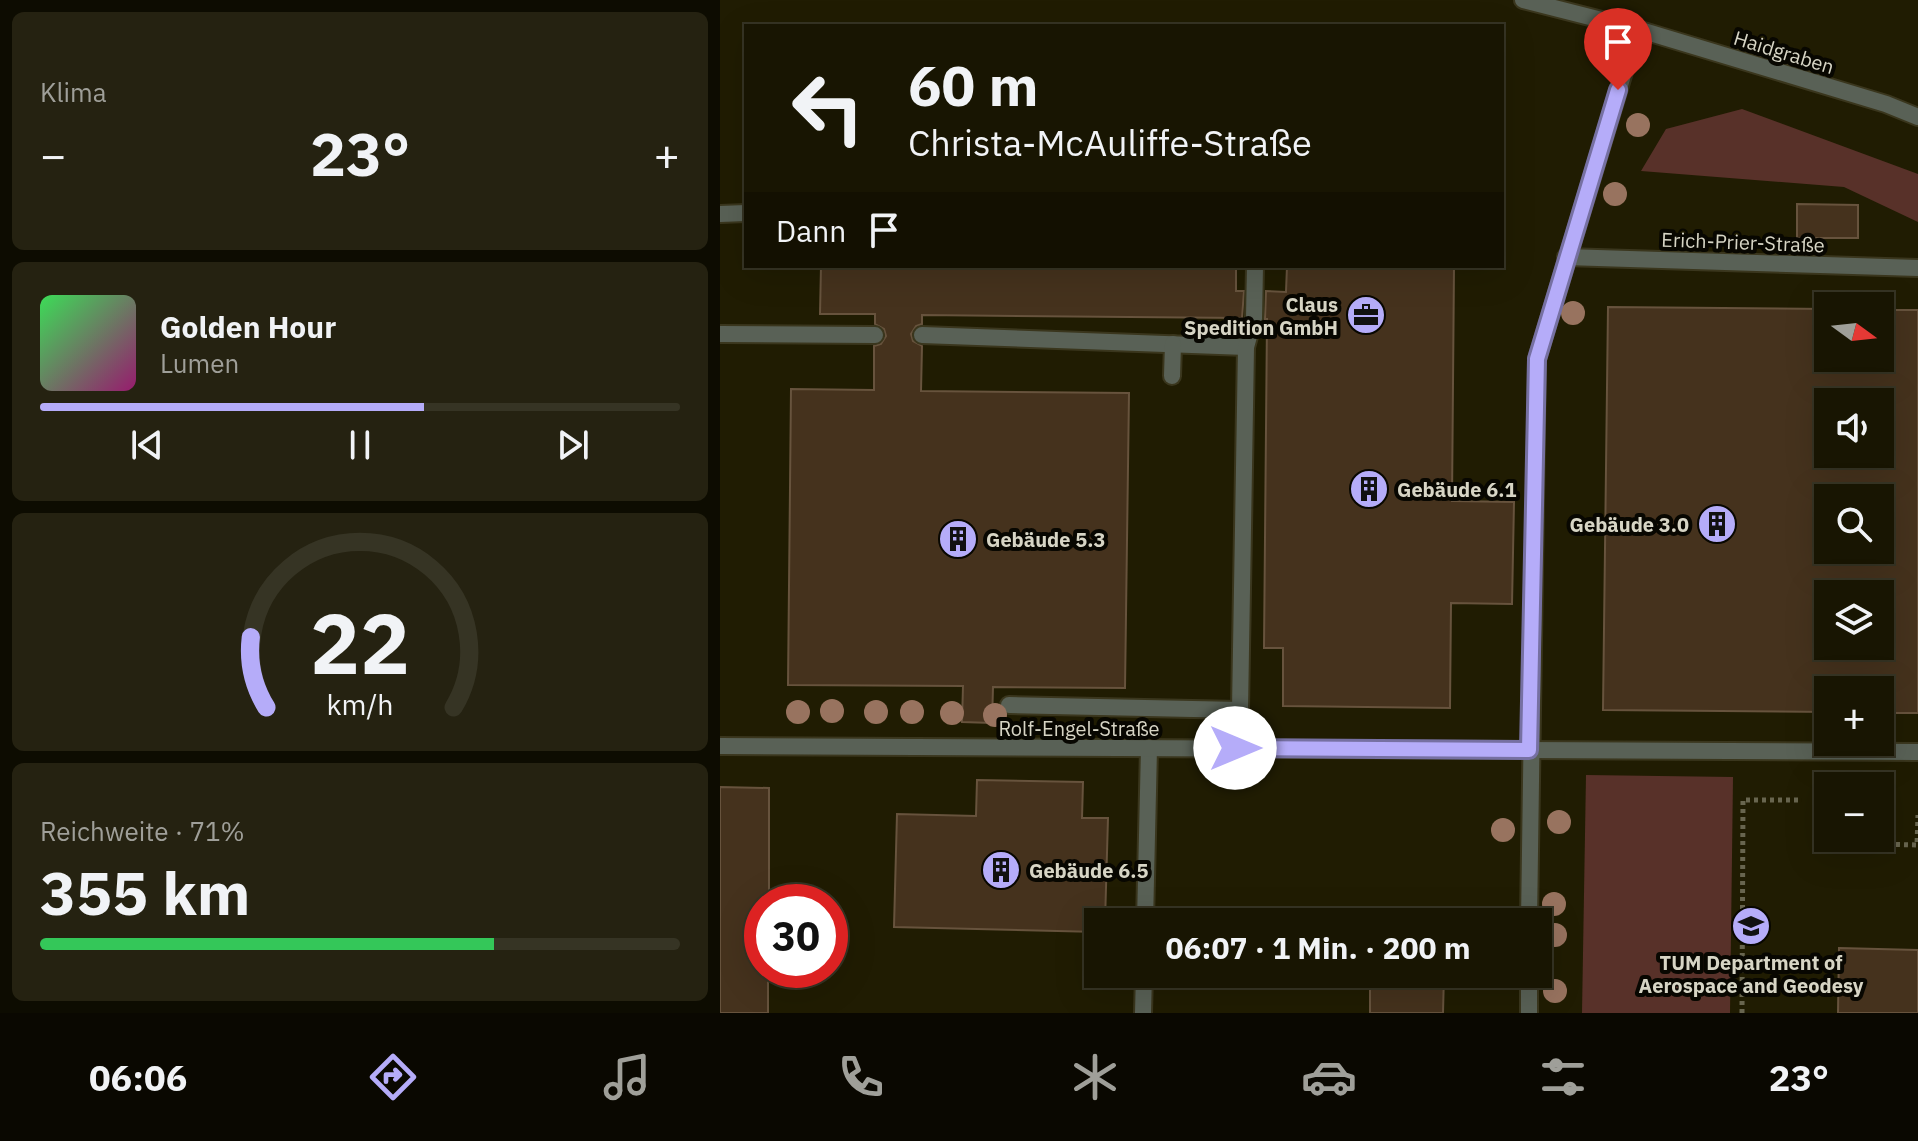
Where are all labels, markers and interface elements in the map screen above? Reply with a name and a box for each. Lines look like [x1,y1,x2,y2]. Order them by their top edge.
pin [1584,8,1652,90]
icon: arrive [1596,20,1640,64]
street label: Haidgraben [1730,24,1838,80]
text: 60 m [908,49,1038,121]
icon: left [776,56,880,160]
text: Klima [40,75,107,109]
text: 23° [310,114,410,193]
text: Christa-McAuliffe-Straße [908,119,1312,166]
text: − [40,126,66,183]
text: + [654,126,680,183]
icon: arrive [862,208,906,252]
text: Dann [776,211,846,250]
street label: Erich-Prier-Straße [1661,226,1825,258]
place label: Claus Spedition GmbH [1184,291,1338,341]
north arrow [1814,292,1894,372]
map controls [1814,292,1894,852]
office icon: Claus Spedition GmbH [1345,294,1387,336]
text: Golden Hour [160,307,336,346]
text: Lumen [160,346,239,380]
button: sound [1814,388,1894,468]
icon: previous [125,423,169,467]
icon: pause [338,423,382,467]
icon: next [551,423,595,467]
building icon: Gebäude 6.1 [1348,468,1390,510]
place label: Gebäude 6.1 [1397,476,1516,503]
button: search [1814,484,1894,564]
building icon: Gebäude 3.0 [1696,503,1738,545]
place label: Gebäude 3.0 [1570,511,1689,538]
building icon: Gebäude 5.3 [937,518,979,560]
place label: Gebäude 5.3 [986,526,1105,553]
button: layers [1814,580,1894,660]
text: 22 [310,588,410,696]
button: + [1814,676,1894,756]
text: km/h [326,686,394,723]
position arrow [1193,706,1277,790]
street label: Rolf-Engel-Straße [998,715,1160,742]
button: − [1814,772,1894,852]
text: Reichweite · 71% [40,814,245,848]
building icon: Gebäude 6.5 [980,849,1022,891]
text: 355 km [40,853,250,932]
place label: Gebäude 6.5 [1029,857,1148,884]
speed limit sign: 30 [744,884,848,988]
school or university icon: TUM Department of Aerospace and Geodesy [1730,905,1772,947]
text: 06:07 · 1 Min. · 200 m [1165,928,1471,967]
place label: TUM Department of Aerospace and Geodesy [1638,949,1864,999]
icon: directions [365,1049,421,1105]
icon: music [599,1049,655,1105]
icon: phone [833,1049,889,1105]
icon: climate [1067,1049,1123,1105]
icon: car [1301,1049,1357,1105]
icon: filters [1535,1049,1591,1105]
text: 06:06 [89,1054,187,1101]
text: 23° [1769,1054,1829,1101]

